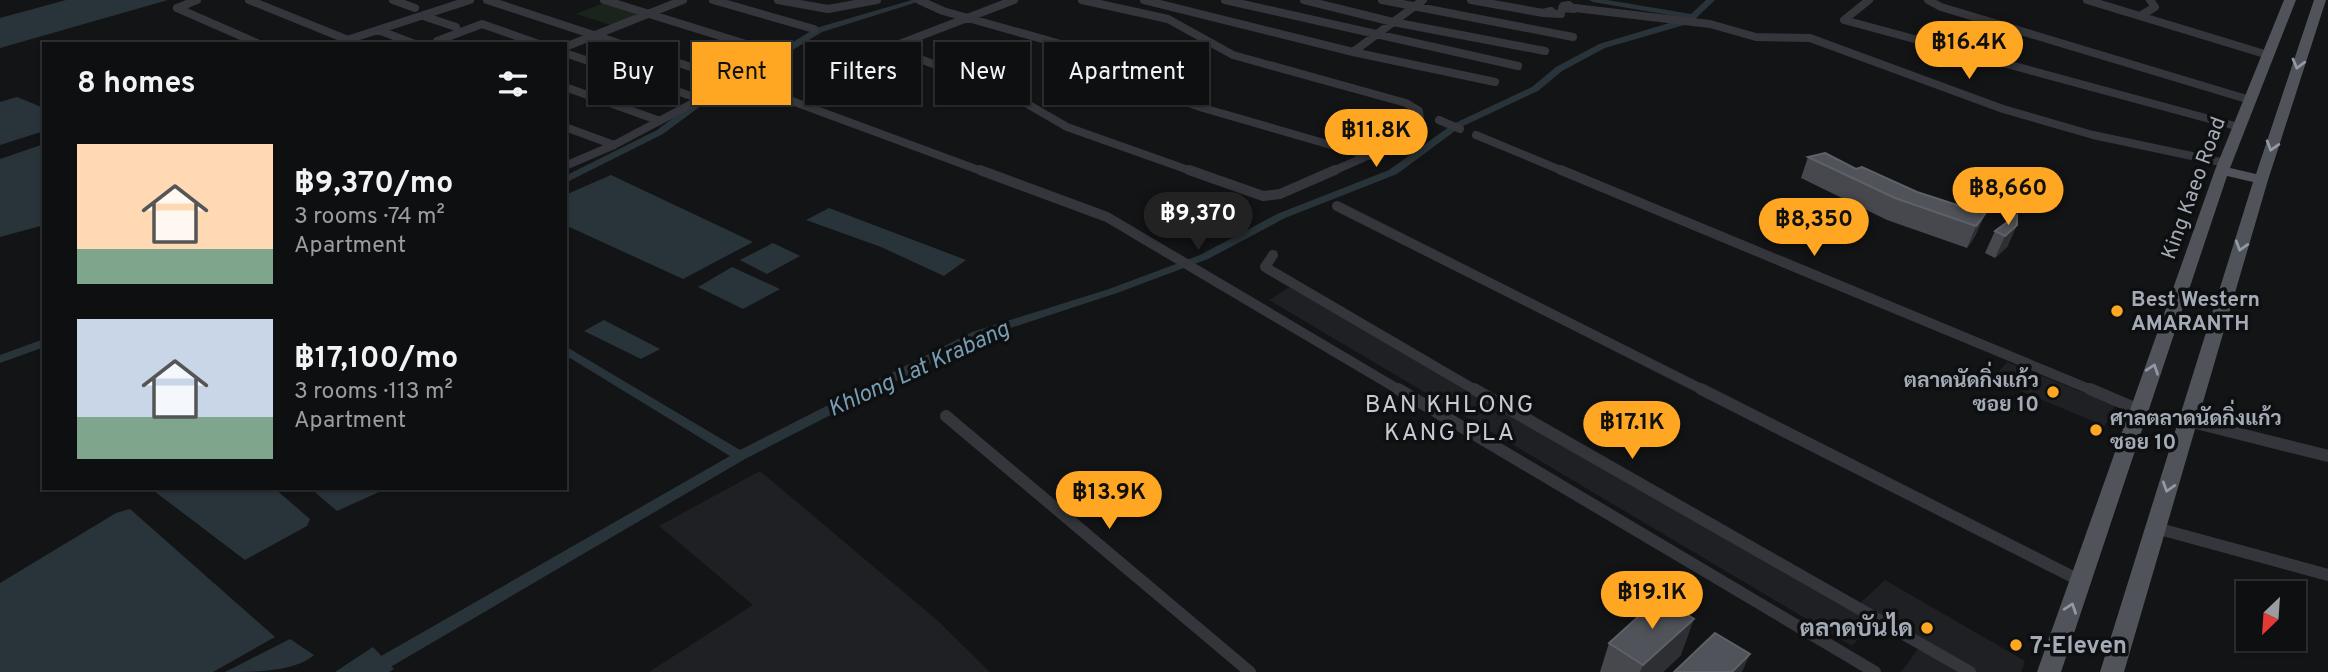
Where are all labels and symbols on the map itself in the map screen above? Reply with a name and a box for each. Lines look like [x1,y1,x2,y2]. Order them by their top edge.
pin: ฿16.4K [1912,22,2026,81]
one-way arrow [2291,58,2306,70]
pin: ฿11.8K [1319,110,1433,169]
street label: King Kaeo Road [2156,113,2233,264]
one-way arrow [2266,139,2280,151]
pin: ฿8,660 [1951,168,2065,227]
pin: ฿9,370 [1141,192,1255,252]
pin: ฿8,350 [1757,198,1871,258]
one-way arrow [2235,239,2249,251]
place label: Best Western AMARANTH [2131,287,2260,338]
marker: Best Western AMARANTH [2109,303,2125,319]
water label: Khlong Lat Krabang [824,315,1015,425]
place label: ตลาดนัดกิ่งแก้ว ซอย 10 [1904,361,2039,419]
one-way arrow [2145,364,2159,376]
marker: ตลาดนัดกิ่งแก้ว ซอย 10 [2045,384,2061,400]
district label: BAN KHLONG KANG PLA [1365,391,1535,449]
place label: ศาลตลาดนัดกิ่งแก้ว ซอย 10 [2110,399,2282,457]
pin: ฿17.1K [1575,402,1689,461]
marker: ศาลตลาดนัดกิ่งแก้ว ซอย 10 [2088,422,2104,438]
pin: ฿13.9K [1052,472,1166,531]
one-way arrow [2162,480,2176,493]
pin: ฿19.1K [1595,572,1709,631]
north arrow [2236,581,2306,651]
one-way arrow [2063,602,2077,614]
place label: ตลาดบันได [1800,612,1913,645]
marker: ตลาดบันได [1919,620,1935,636]
place label: 7-Eleven [2030,632,2127,662]
marker: 7-Eleven [2008,637,2024,653]

